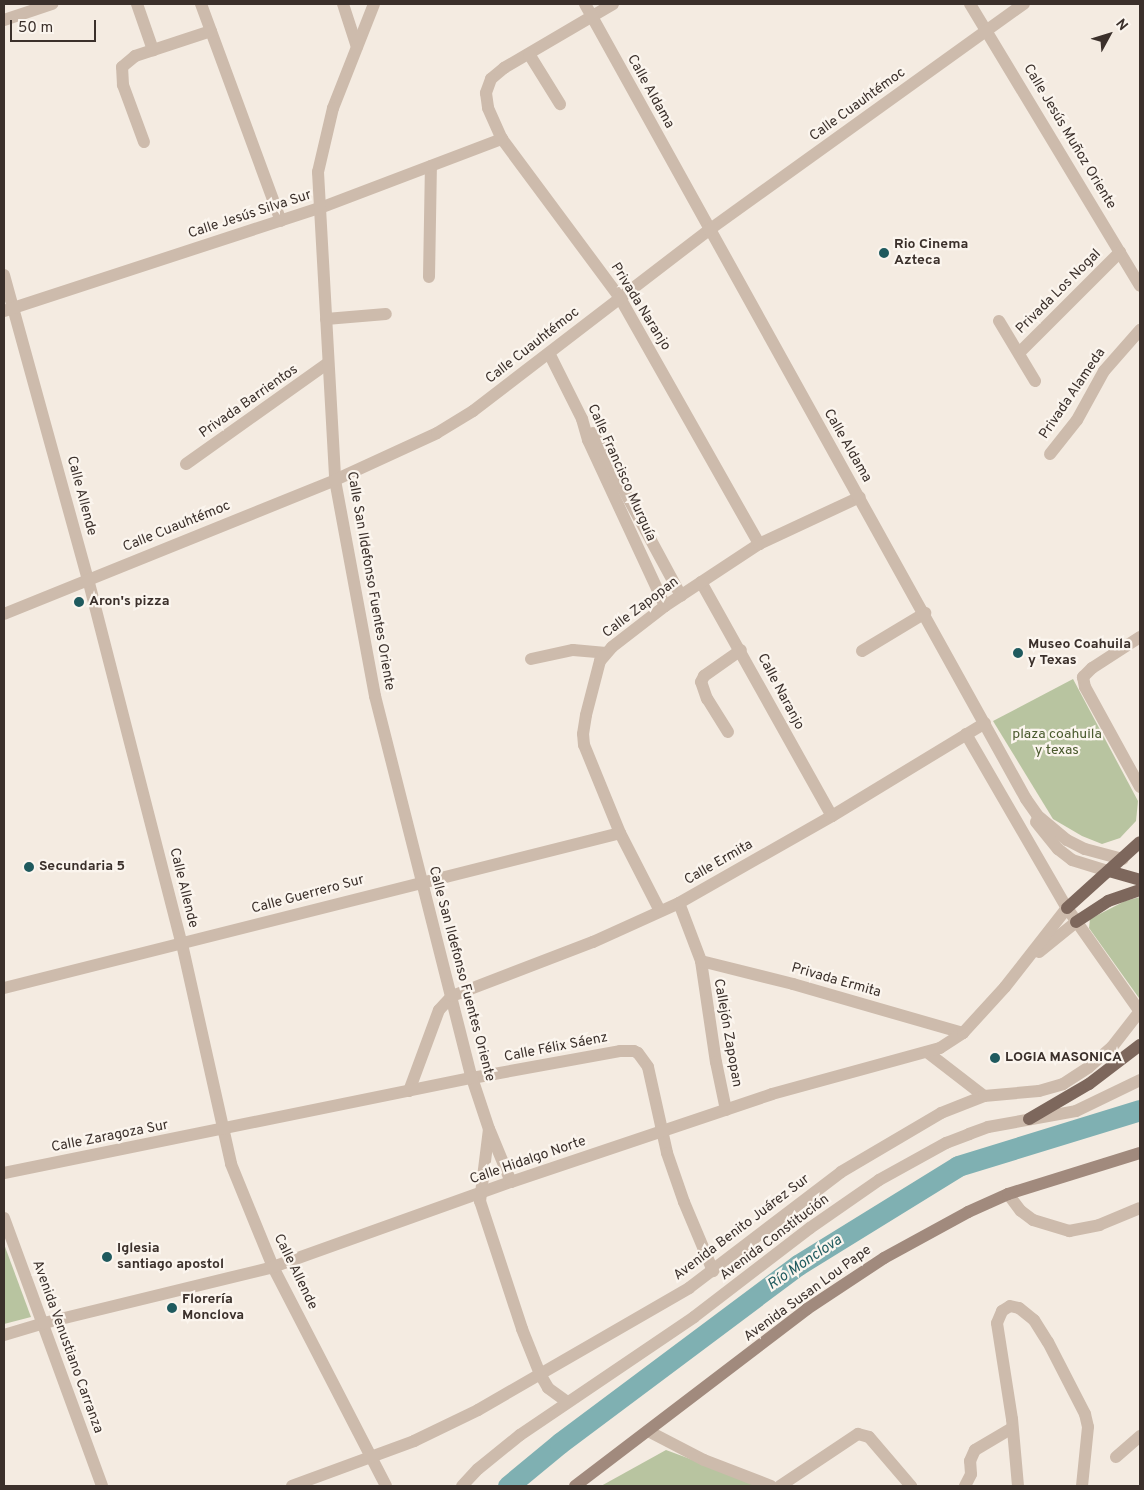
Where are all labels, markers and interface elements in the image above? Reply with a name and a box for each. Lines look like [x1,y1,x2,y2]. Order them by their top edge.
scale bar [12,10,99,42]
north arrow [1084,10,1134,60]
text: N [1111,16,1131,35]
text: 50 m [18,19,53,38]
street label: Calle Aldama [623,52,677,132]
street label: Calle Jesús Muñoz Oriente [1019,61,1119,213]
street label: Calle Cuauhtémoc [807,65,909,145]
street label: Calle Jesús Silva Sur [186,187,314,243]
place label: Rio Cinema Azteca [894,237,968,270]
street label: Privada Los Nogal [1013,246,1105,338]
marker: Rio Cinema Azteca [878,247,890,259]
street label: Privada Naranjo [606,260,674,354]
street label: Calle Cuauhtémoc [483,304,583,388]
street label: Privada Alameda [1036,345,1110,443]
street label: Privada Barrientos [196,362,302,442]
street label: Calle Francisco Murguía [583,402,659,544]
street label: Calle Aldama [819,406,875,486]
street label: Calle Allende [62,454,100,538]
street label: Calle San Ildefonso Fuentes Oriente [342,470,398,692]
street label: Calle Cuauhtémoc [121,498,233,556]
street label: Calle Zapopan [600,574,682,642]
place label: Aron's pizza [89,594,169,610]
marker: Aron's pizza [73,596,85,608]
place label: Museo Coahuila y Texas [1028,637,1131,670]
marker: Museo Coahuila y Texas [1012,647,1024,659]
street label: Calle Naranjo [753,651,807,733]
park label: plaza coahuila y texas [1012,727,1102,760]
street label: Calle Ermita [682,837,756,889]
street label: Calle Allende [165,846,201,930]
place label: Secundaria 5 [39,859,125,875]
marker: Secundaria 5 [23,861,35,873]
street label: Calle San Ildefonso Fuentes Oriente [424,865,498,1083]
street label: Calle Guerrero Sur [250,872,366,918]
street label: Privada Ermita [789,960,883,1002]
street label: Callejón Zapopan [709,977,745,1089]
street label: Calle Félix Sáenz [503,1030,609,1066]
place label: LOGIA MASONICA [1005,1050,1123,1066]
marker: LOGIA MASONICA [989,1052,1001,1064]
street label: Calle Zaragoza Sur [50,1117,170,1157]
street label: Calle Hidalgo Norte [468,1133,588,1189]
street label: Avenida Benito Juárez Sur [671,1171,813,1285]
street label: Avenida Constitución [717,1191,833,1285]
street label: Calle Allende [269,1231,321,1313]
water label: Río Monclova [764,1232,846,1294]
place label: Iglesia santiago apostol [117,1241,224,1274]
street label: Avenida Susan Lou Pape [741,1242,875,1346]
marker: Iglesia santiago apostol [101,1251,113,1263]
street label: Avenida Venustiano Carranza [28,1258,106,1436]
place label: Florería Monclova [182,1292,244,1324]
marker: Florería Monclova [166,1302,178,1314]

